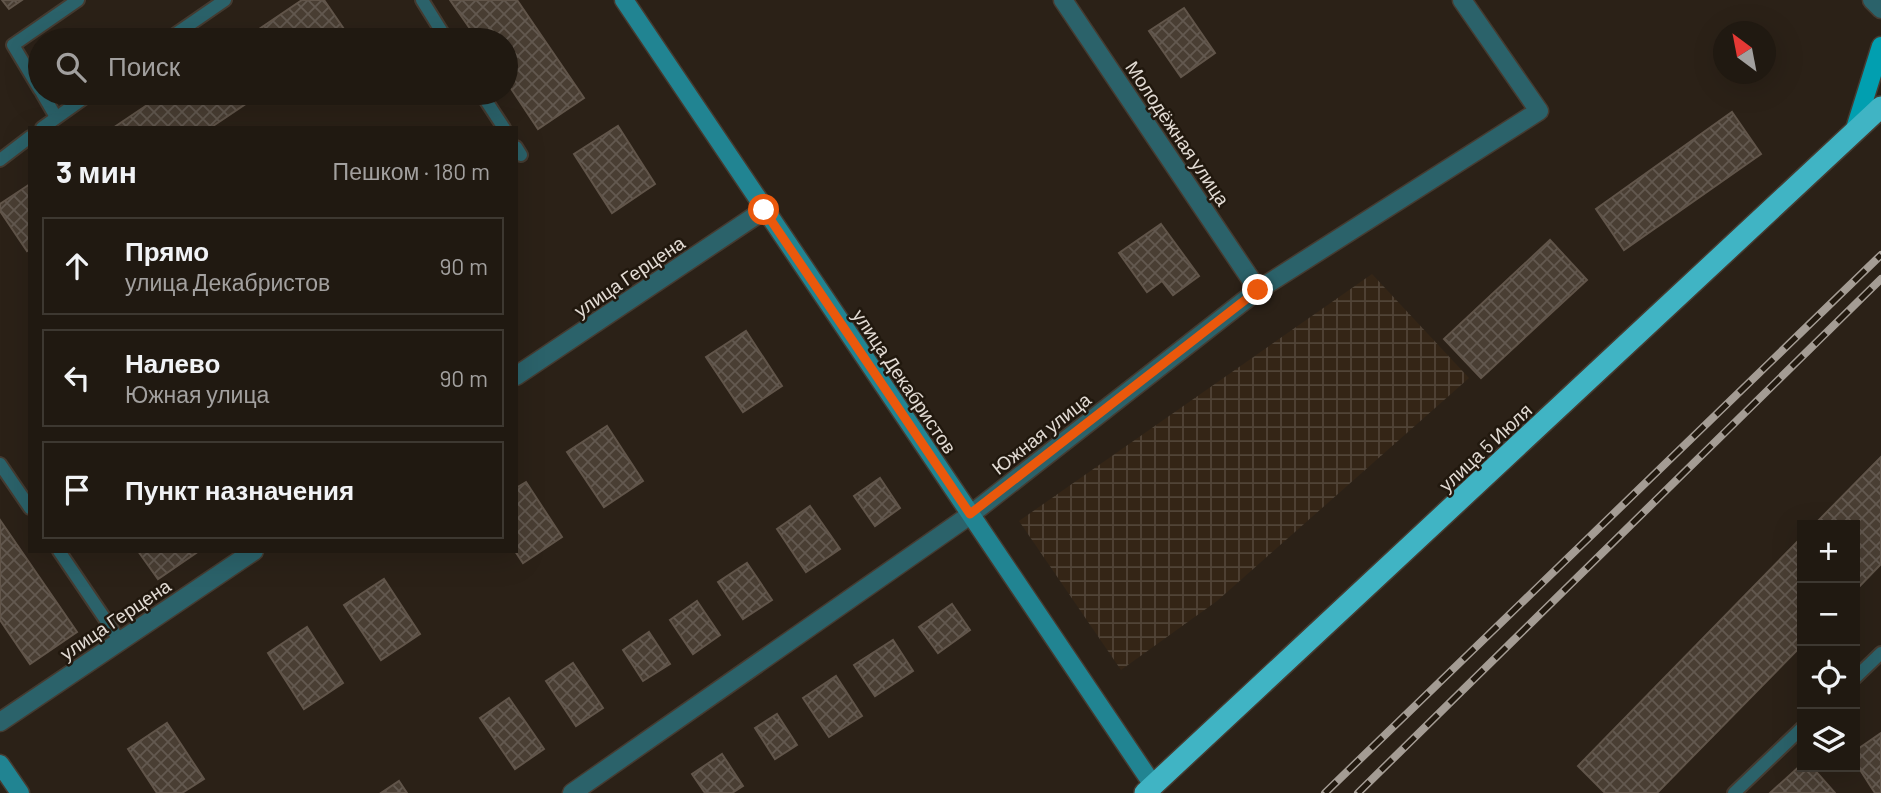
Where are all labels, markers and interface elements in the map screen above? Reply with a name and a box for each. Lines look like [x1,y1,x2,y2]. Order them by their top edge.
north arrow [1713,21,1776,84]
search box [28,28,518,105]
icon: search [52,48,90,86]
text: Поиск [108,50,180,81]
street label: Молодёжная улица [1121,56,1235,210]
text: 3 мин [56,153,137,189]
text: Пешком · 180 m [333,157,490,185]
route start [748,194,779,225]
street label: улица Герцена [569,230,689,321]
text: Прямо [125,235,209,266]
icon: ahead [58,247,96,285]
text: 90 m [439,252,488,280]
text: улица Декабристов [125,268,330,296]
route end [1242,274,1273,305]
street label: улица Декабристов [848,304,962,458]
text: Налево [125,347,220,378]
icon: left [58,359,96,397]
text: 90 m [439,364,488,392]
text: Южная улица [125,380,269,408]
street label: Южная улица [987,387,1095,479]
street label: улица 5 Июля [1434,398,1536,496]
icon: arrive [58,471,96,509]
text: Пункт назначения [125,474,354,505]
map controls [1797,520,1860,772]
button: + [1797,520,1860,583]
street label: улица Герцена [55,573,175,664]
button: − [1797,583,1860,646]
button: locate [1797,646,1860,709]
button: layers [1797,709,1860,772]

